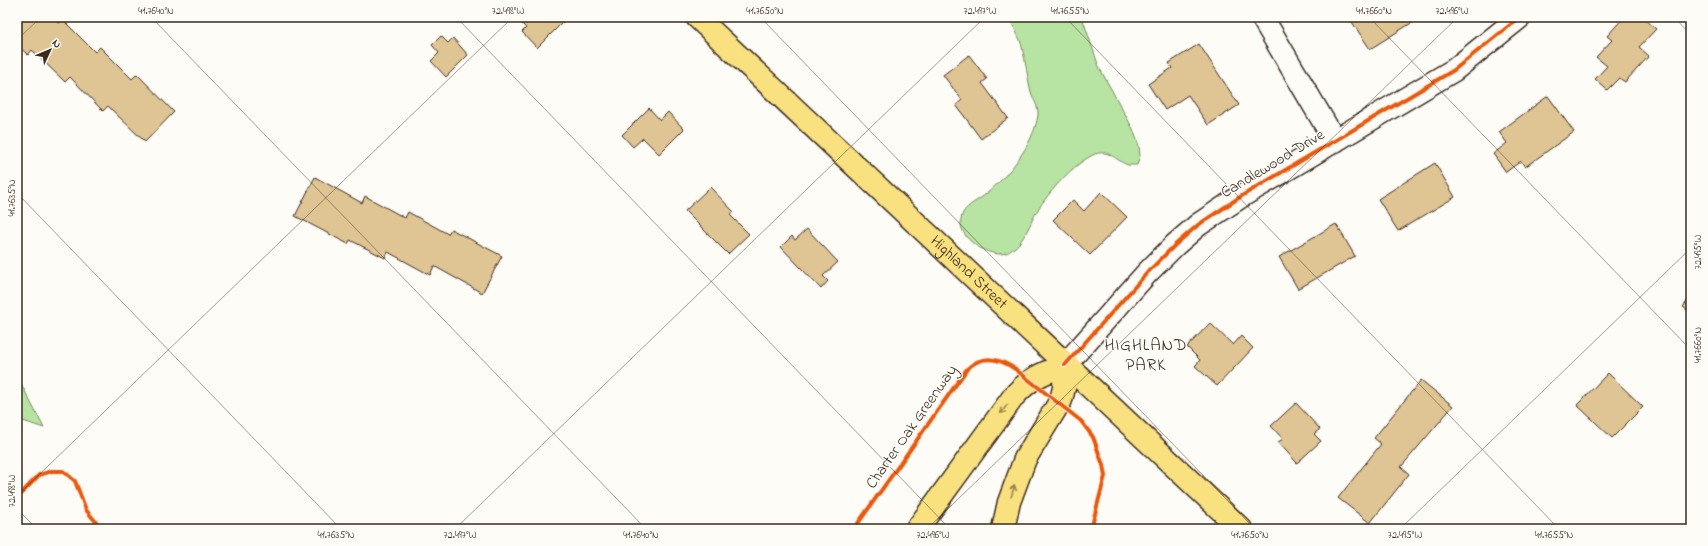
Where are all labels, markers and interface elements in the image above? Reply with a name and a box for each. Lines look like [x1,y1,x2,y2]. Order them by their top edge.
text: 41.7640°N [138,4,174,19]
text: 72.498°W [492,4,524,19]
text: 41.7650°N [746,4,784,19]
text: 72.497°W [964,4,997,19]
text: 41.7655°N [1051,4,1090,19]
text: 41.7660°N [1356,4,1392,19]
text: 72.496°W [1435,4,1469,19]
north arrow [30,30,70,70]
text: N [48,36,65,52]
street label: Candlewood Drive [1216,123,1330,205]
text: 41.7635°N [5,179,20,217]
street label: Highland Street [924,230,1013,316]
text: 72.495°W [1691,235,1706,269]
text: 41.7660°N [1691,327,1706,363]
district label: HIGHLAND PARK [1104,333,1188,378]
street label: Charter Oak Greenway [860,360,964,494]
one-way arrow [999,404,1008,415]
text: 72.498°W [5,475,20,507]
one-way arrow [1009,486,1017,498]
text: 41.7635°N [317,528,355,543]
text: 72.497°W [444,528,477,543]
text: 41.7640°N [623,528,659,543]
text: 72.496°W [916,528,950,543]
text: 41.7650°N [1231,528,1269,543]
text: 72.495°W [1388,528,1422,543]
text: 41.7655°N [1535,528,1574,543]

